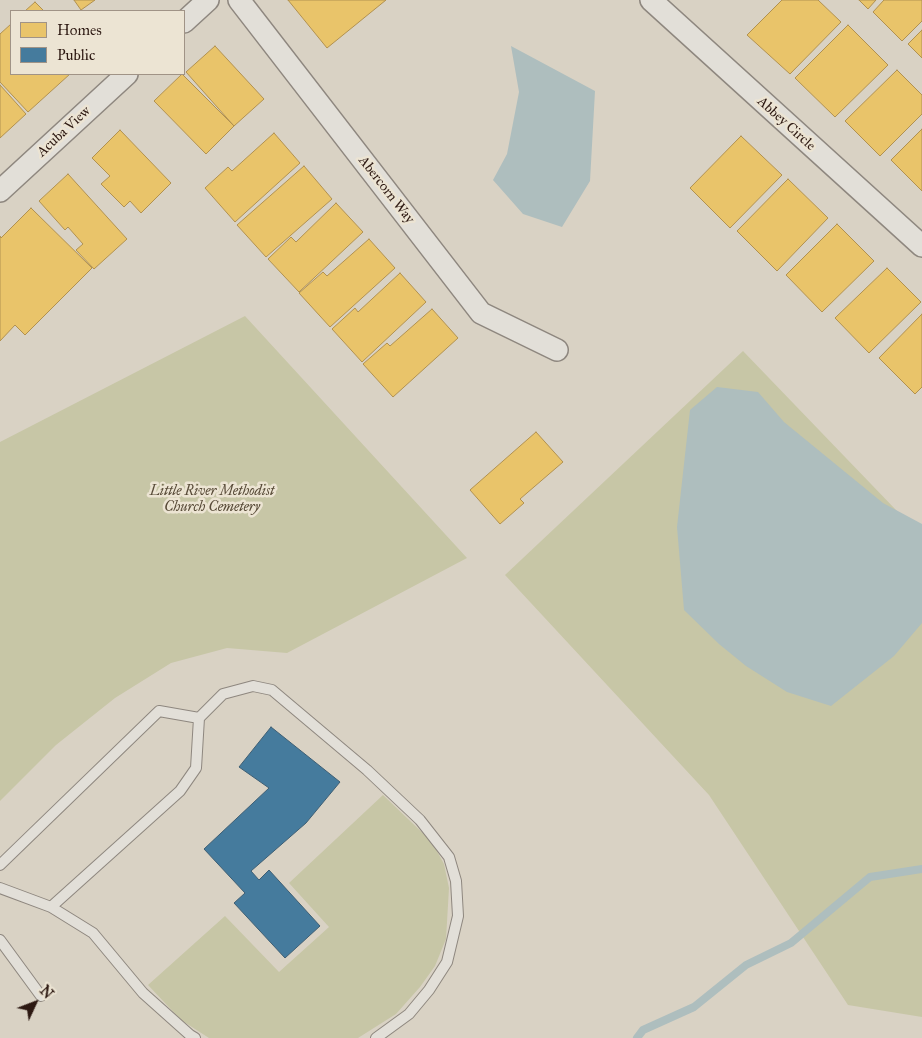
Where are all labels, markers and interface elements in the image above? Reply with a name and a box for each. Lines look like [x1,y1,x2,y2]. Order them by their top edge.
legend [10,10,185,75]
text: Homes [57,21,102,39]
text: Public [57,46,95,64]
street label: Abbey Circle [753,94,819,154]
street label: Acuba View [34,103,94,161]
street label: Abercorn Way [354,153,418,227]
park label: Little River Methodist Church Cemetery [150,484,274,516]
north arrow [10,978,60,1028]
text: N [36,982,57,1003]

